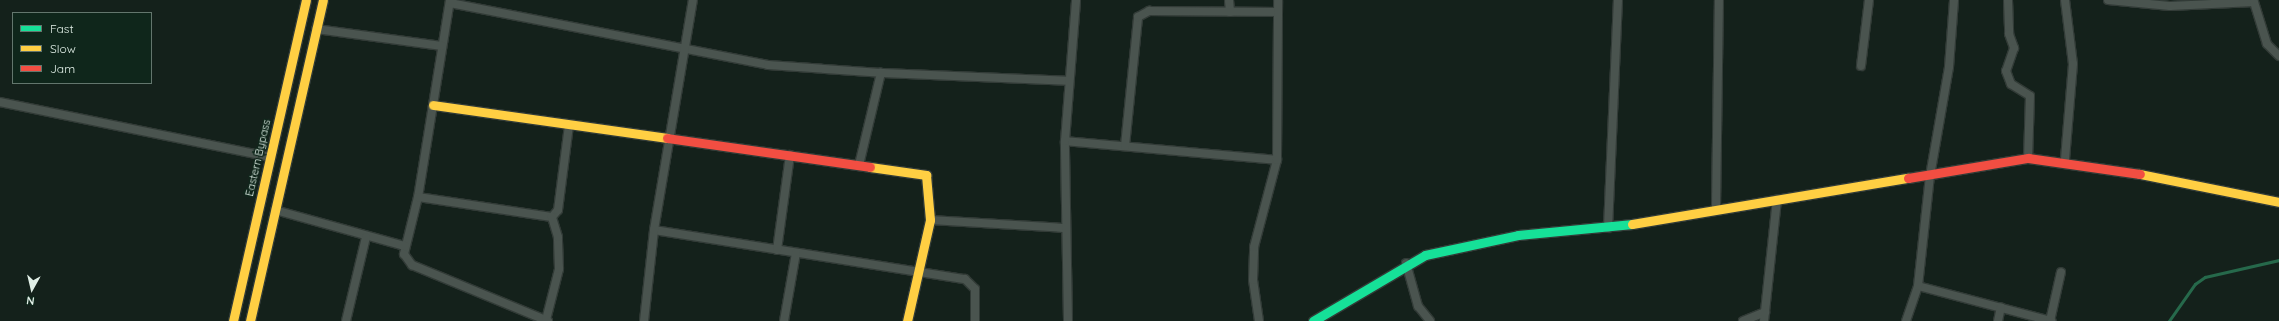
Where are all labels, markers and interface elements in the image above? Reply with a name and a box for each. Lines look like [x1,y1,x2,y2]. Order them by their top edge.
legend [12,12,152,84]
text: Fast [50,21,74,36]
text: Slow [50,41,76,56]
text: Jam [50,61,75,76]
street label: Eastern Bypass [243,118,273,198]
north arrow [12,269,52,309]
text: N [25,293,35,308]

